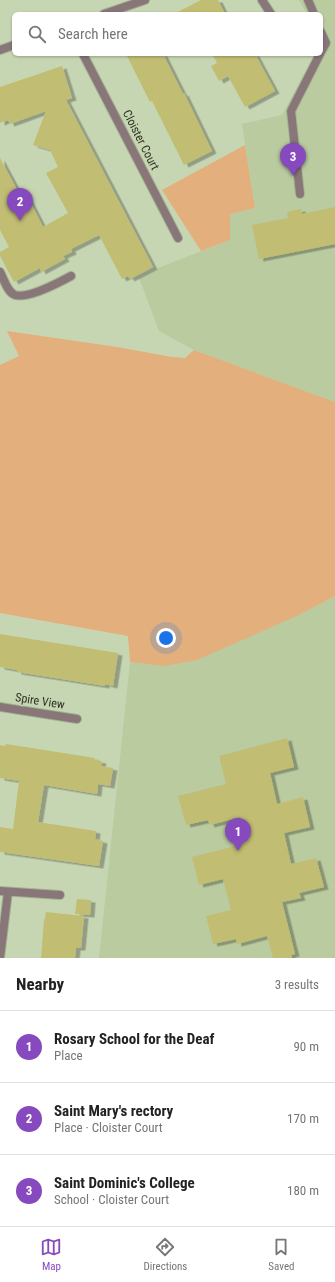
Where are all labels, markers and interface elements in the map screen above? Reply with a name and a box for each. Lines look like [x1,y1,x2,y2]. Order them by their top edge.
search box [12,12,323,56]
icon: search [26,23,48,45]
text: Search here [58,25,128,43]
street label: Cloister Court [120,108,162,173]
pin: 3 [280,143,306,176]
pin: 2 [7,188,33,221]
your location [156,628,176,648]
street label: Spire View [14,690,66,712]
pin: 1 [225,818,251,851]
text: Nearby [16,974,64,994]
text: 3 results [275,977,319,992]
text: Rosary School for the Deaf [54,1030,214,1048]
text: 1 [26,1039,32,1054]
text: 90 m [293,1039,319,1054]
text: Place [54,1048,83,1063]
text: Saint Mary's rectory [54,1102,173,1120]
text: 2 [26,1111,32,1126]
text: 170 m [287,1111,319,1126]
text: Place · Cloister Court [54,1120,163,1135]
text: Saint Dominic's College [54,1174,195,1192]
text: 3 [26,1183,32,1198]
text: 180 m [287,1183,319,1198]
text: School · Cloister Court [54,1192,169,1207]
tab: Map [40,1236,62,1273]
tab: Directions [143,1236,187,1273]
tab: Saved [268,1236,295,1273]

